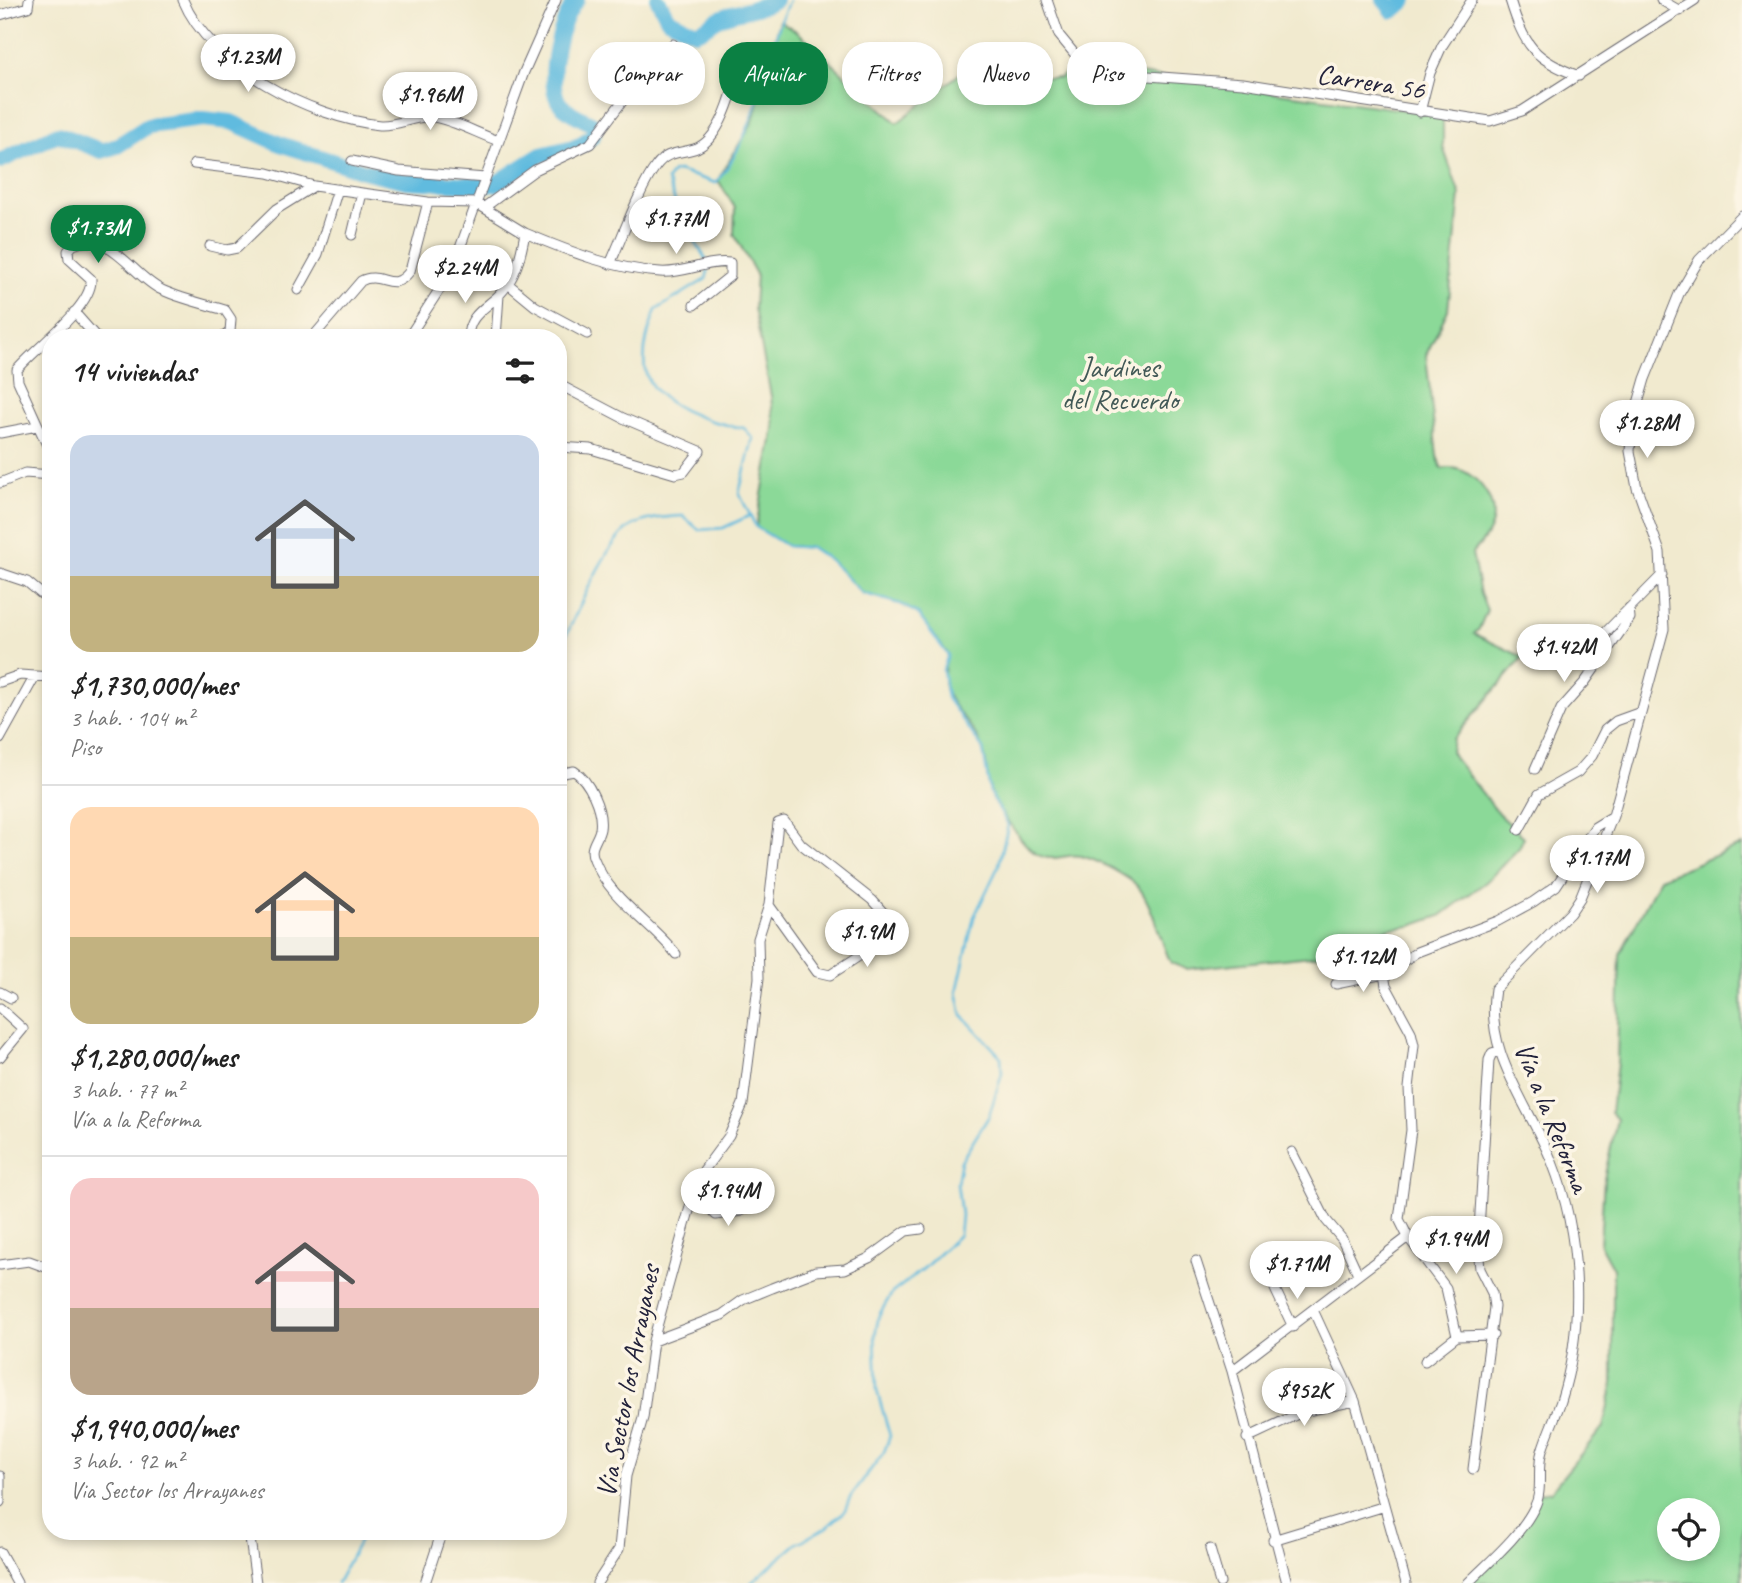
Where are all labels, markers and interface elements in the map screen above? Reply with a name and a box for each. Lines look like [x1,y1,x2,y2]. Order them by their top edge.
pin: $1.23M [191,34,305,94]
text: $1.23M [217,42,279,71]
chip: Comprar [588,42,705,105]
chip: Alquilar [719,42,828,105]
chip: Filtros [842,42,943,105]
chip: Nuevo [957,42,1053,105]
chip: Piso [1067,42,1147,105]
street label: Carrera 56 [1315,56,1428,107]
pin: $1.96M [373,72,487,132]
text: $1.96M [399,80,461,109]
pin: $1.77M [619,196,733,256]
text: $1.77M [645,204,707,233]
pin: $1.73M [41,205,155,265]
text: $1.73M [67,213,129,242]
pin: $2.24M [408,246,522,305]
text: $2.24M [434,253,496,282]
park label: Jardines del Recuerdo [1062,350,1181,417]
text: 14 viviendas [70,352,196,390]
icon: filters [501,352,539,390]
pin: $1.28M [1590,400,1704,460]
text: $1.28M [1616,408,1678,437]
icon: home [242,481,368,607]
pin: $1.42M [1507,624,1621,684]
text: $1.42M [1533,632,1595,661]
text: $1,730,000/mes [70,666,237,704]
text: 3 hab. · 104 m² [70,704,194,733]
text: Piso [70,733,101,762]
pin: $1.17M [1540,836,1654,895]
text: $1.17M [1566,843,1628,872]
icon: home [242,853,368,979]
pin: $1.9M [818,909,916,969]
text: $1.9M [841,917,893,946]
pin: $1.12M [1306,934,1420,994]
text: $1.12M [1332,942,1394,971]
street label: Vía a la Reforma [1507,1037,1599,1199]
text: $1,280,000/mes [70,1038,237,1076]
text: 3 hab. · 77 m² [70,1076,183,1105]
text: Vía a la Reforma [70,1105,200,1134]
pin: $1.94M [671,1168,785,1228]
text: $1.94M [697,1176,759,1205]
pin: $1.94M [1399,1216,1513,1276]
icon: home [242,1224,368,1350]
text: $1.94M [1425,1224,1487,1253]
pin: $1.71M [1240,1242,1354,1301]
text: $1.71M [1266,1249,1328,1278]
street label: Via Sector los Arrayanes [588,1260,668,1500]
pin: $952K [1255,1368,1353,1428]
text: $952K [1278,1376,1330,1405]
text: $1,940,000/mes [70,1409,237,1447]
text: 3 hab. · 92 m² [70,1447,183,1476]
text: Via Sector los Arrayanes [70,1476,263,1505]
map controls [1657,1498,1720,1561]
button: locate [1657,1498,1720,1561]

